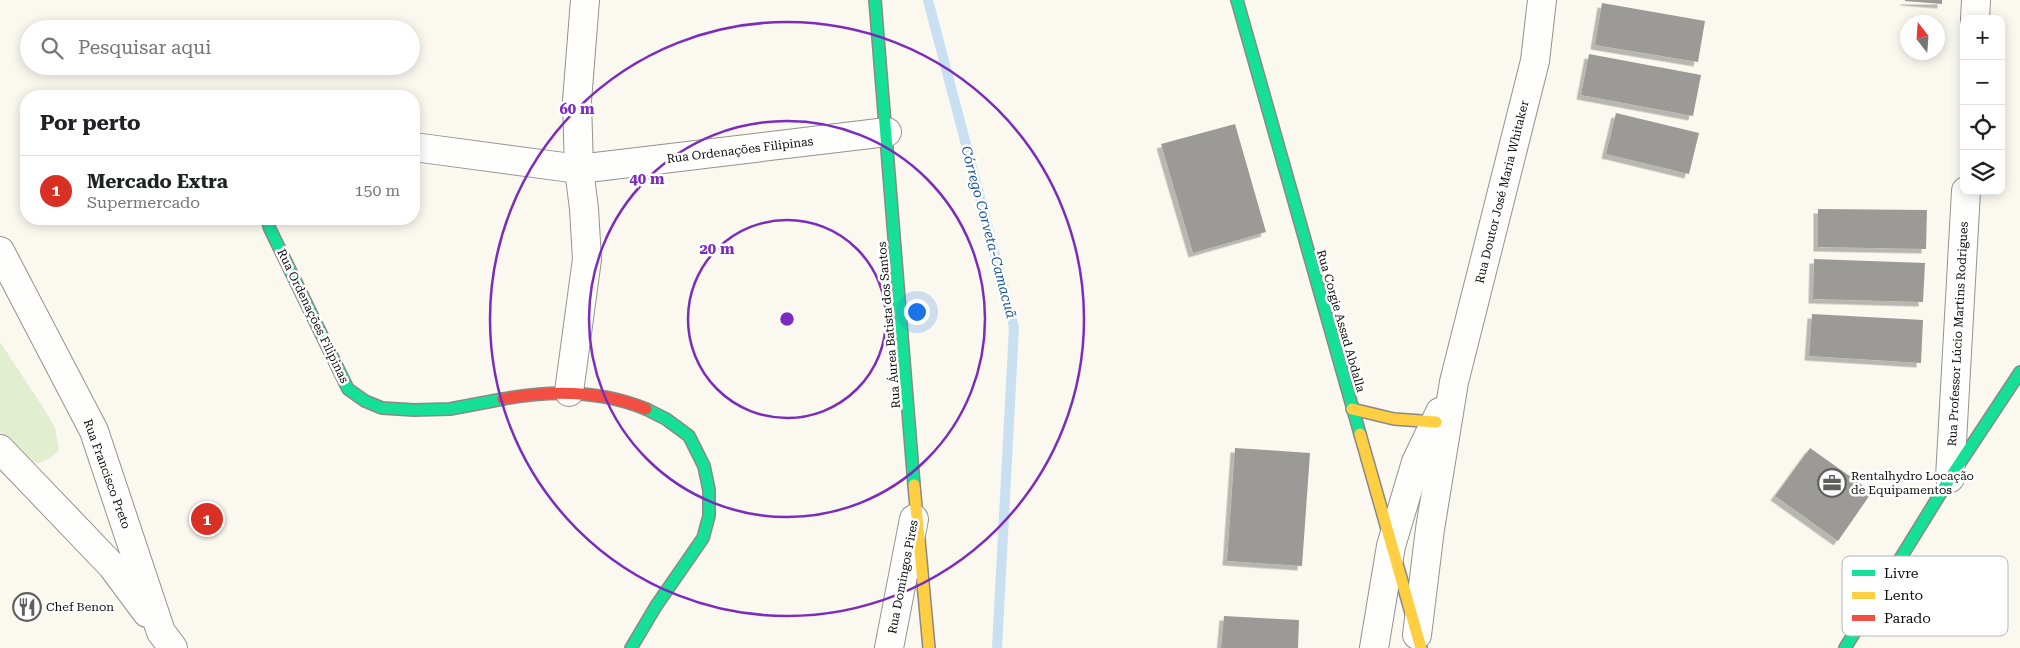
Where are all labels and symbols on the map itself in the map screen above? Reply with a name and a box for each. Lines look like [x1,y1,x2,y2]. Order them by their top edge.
north arrow [1900,15,1945,60]
street label: Rua Doutor José Maria Whitaker [1472,99,1532,285]
text: 60 m [559,100,595,118]
street label: Rua Ordenações Filipinas [666,134,814,166]
water label: Córrego Corveta-Camacuã [958,144,1020,320]
text: 40 m [629,170,665,188]
street label: Rua Professor Lúcio Martins Rodrigues [1945,221,1971,447]
text: 20 m [699,240,735,258]
street label: Rua Áurea Batista dos Santos [875,241,903,409]
street label: Rua Ordenações Filipinas [274,247,352,386]
street label: Rua Corgie Assad Abdalla [1314,248,1368,394]
your location [904,299,930,325]
centre of rings [778,310,796,328]
street label: Rua Francisco Preto [81,417,133,531]
office icon: Rentalhydro Locação de Equipamentos [1817,468,1847,498]
place label: Rentalhydro Locação de Equipamentos [1851,469,1974,497]
pin: 1 [191,500,223,538]
street label: Rua Domingos Pires [885,519,921,635]
legend [1842,556,2008,636]
text: Livre [1884,565,1919,581]
text: Lento [1884,587,1923,603]
restaurant icon: Chef Benon [12,592,42,622]
place label: Chef Benon [46,600,114,614]
text: Parado [1884,610,1931,626]

